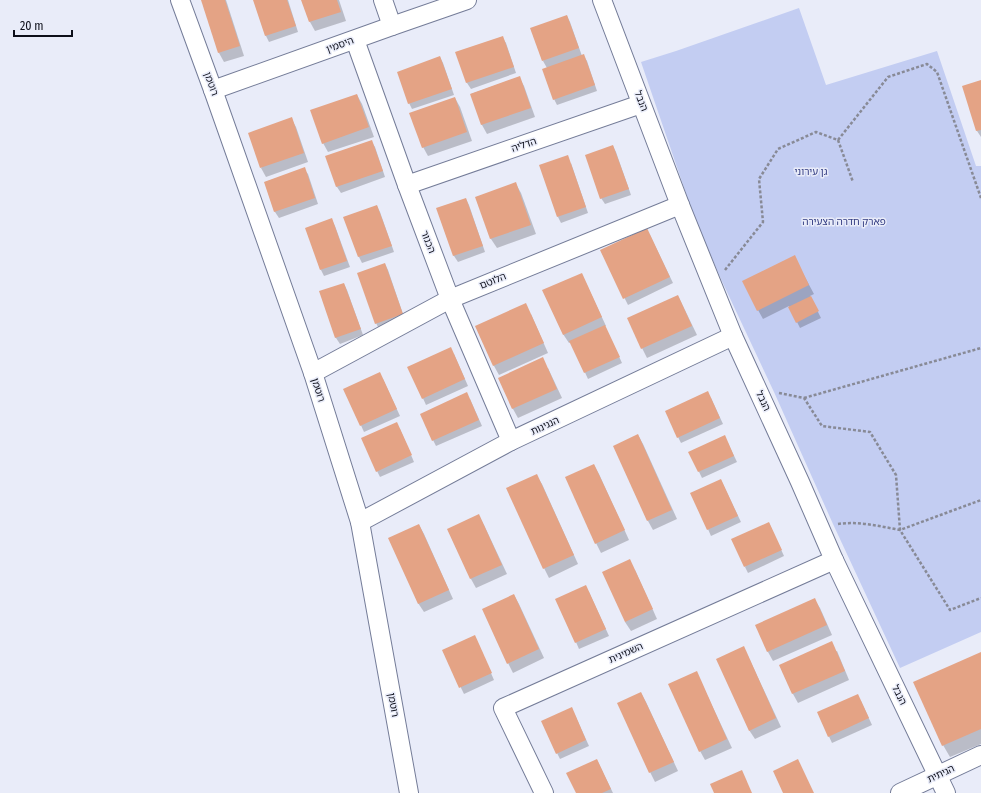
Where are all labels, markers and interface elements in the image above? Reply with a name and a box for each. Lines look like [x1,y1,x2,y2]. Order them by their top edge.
scale bar [14,12,72,38]
text: 20 m [20,19,44,33]
street label: היסמין [325,35,355,55]
street label: רוטמן [201,71,221,97]
street label: הנבל [632,89,650,113]
street label: הדליה [510,135,538,155]
park label: גן עירוני [795,166,828,178]
park label: פארק חדרה הצעירה [802,216,886,228]
street label: הכנור [418,229,438,255]
street label: הלוטם [478,270,508,292]
street label: רוטמן [309,377,327,403]
street label: הנבל [753,389,773,413]
street label: הנגינות [529,414,561,438]
street label: השמינית [607,640,645,666]
street label: הנבל [889,683,909,707]
street label: רוטמן [385,692,401,718]
street label: הגיתית [925,762,957,786]

